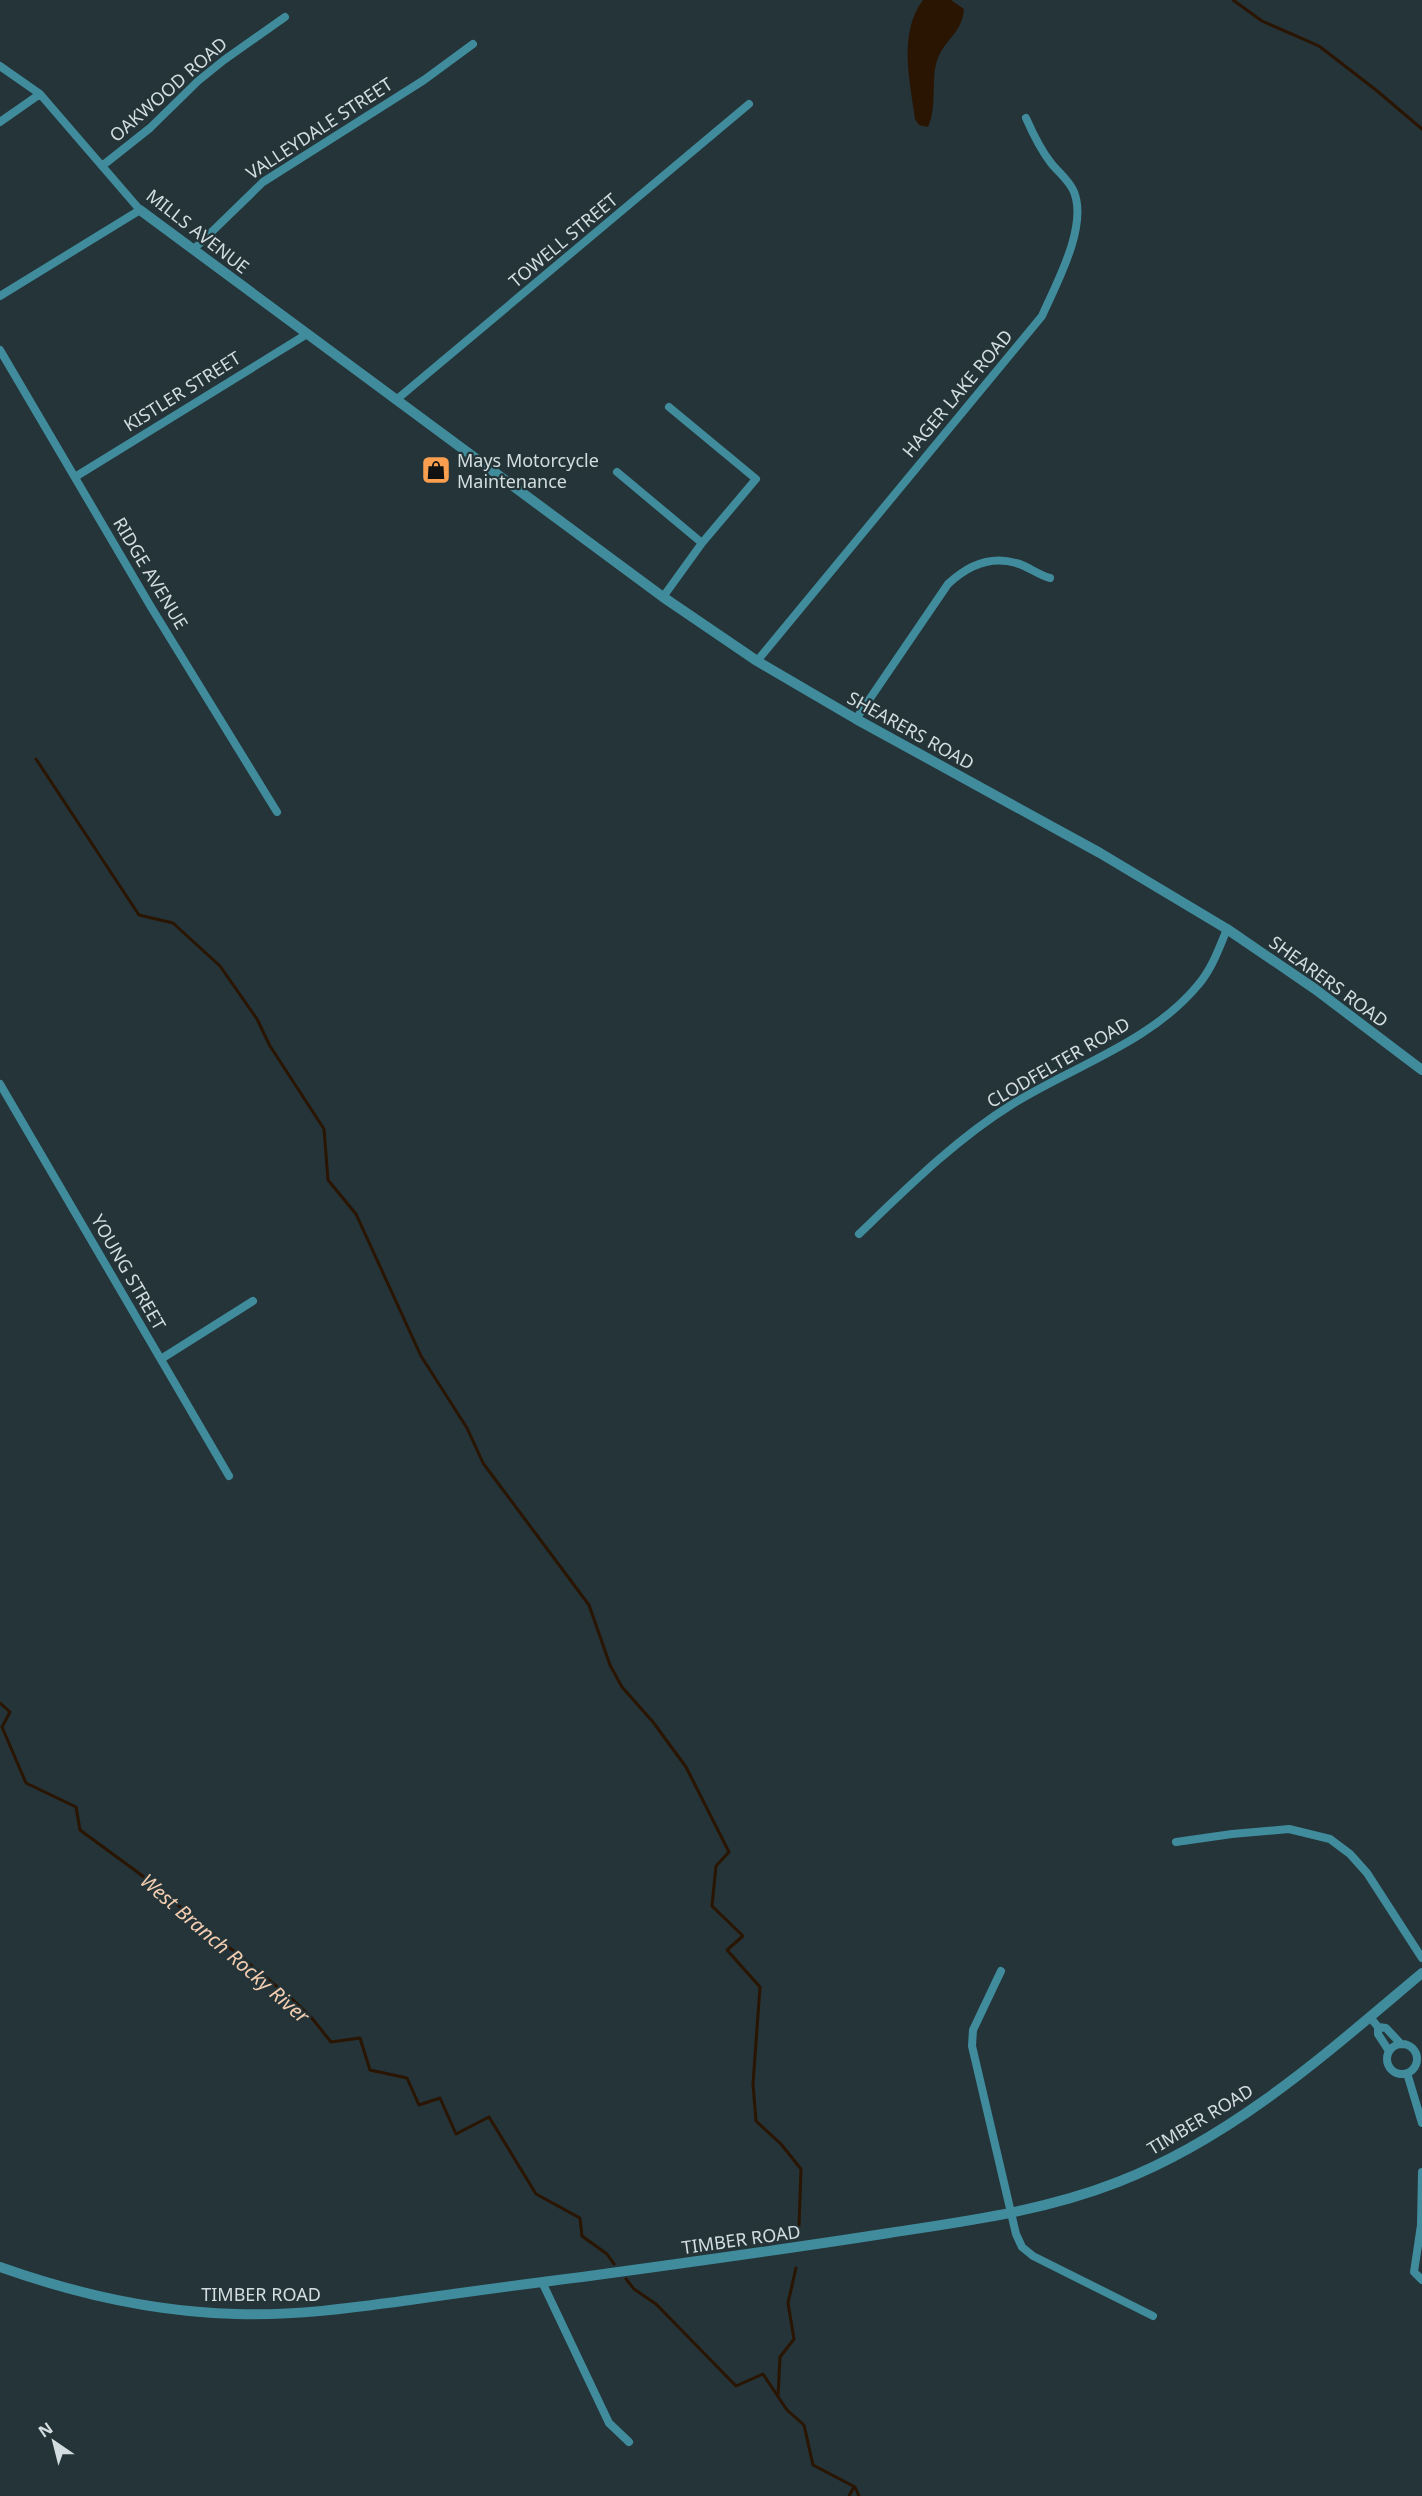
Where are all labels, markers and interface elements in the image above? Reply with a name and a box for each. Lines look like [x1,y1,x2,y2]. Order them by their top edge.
street label: OAKWOOD ROAD [104,31,232,147]
street label: VALLEYDALE STREET [241,72,397,184]
street label: MILLS AVENUE [142,183,254,279]
street label: TOWELL STREET [504,187,622,293]
street label: HAGER LAKE ROAD [896,324,1018,462]
street label: KISTLER STREET [119,345,245,437]
place label: Mays Motorcycle Maintenance [457,448,599,493]
shop icon: Mays Motorcycle Maintenance [420,454,452,486]
street label: RIDGE AVENUE [108,513,194,633]
street label: SHEARERS ROAD [843,685,979,775]
street label: SHEARERS ROAD [1265,930,1393,1032]
street label: CLODFELTER ROAD [982,1011,1134,1113]
street label: YOUNG STREET [86,1210,172,1334]
water label: West Branch Rocky River [135,1867,316,2030]
street label: TIMBER ROAD [1143,2078,1257,2160]
street label: TIMBER ROAD [680,2219,802,2259]
street label: TIMBER ROAD [201,2282,321,2306]
north arrow [24,2412,84,2472]
text: N [34,2417,57,2442]

